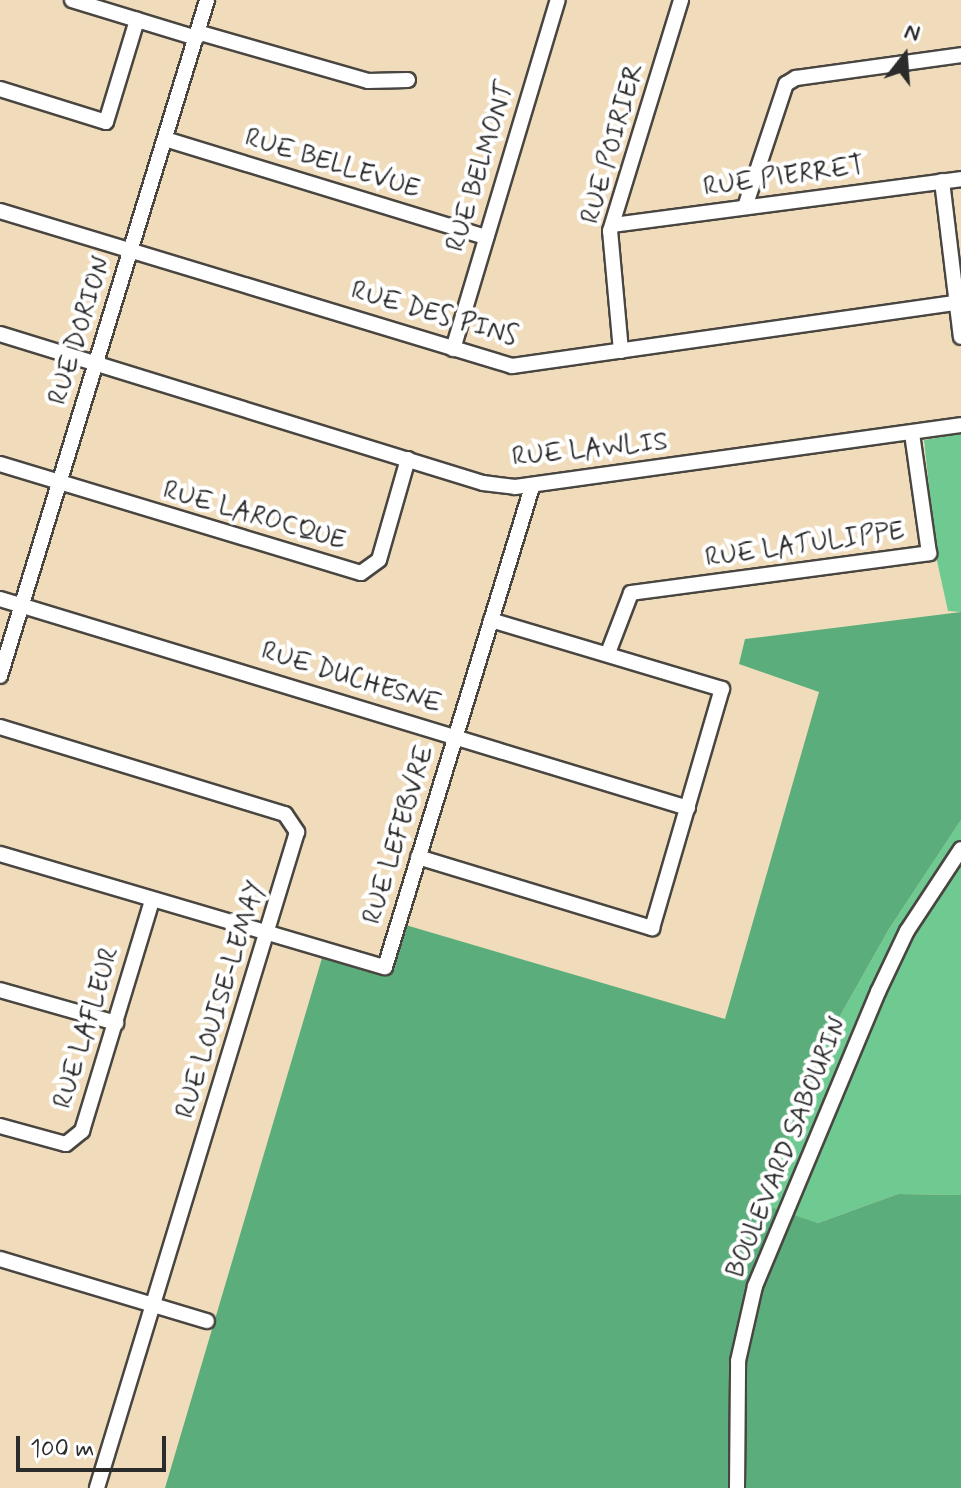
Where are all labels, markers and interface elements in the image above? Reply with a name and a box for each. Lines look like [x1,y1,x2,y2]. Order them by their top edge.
north arrow [865,16,945,96]
text: N [901,18,923,49]
street label: RUE POIRIER [577,62,651,226]
street label: RUE BELMONT [441,78,523,256]
street label: RUE BELLEVUE [239,123,425,207]
street label: RUE PIERRET [699,151,869,205]
street label: RUE DORION [43,252,119,410]
street label: RUE DES PINS [347,276,521,354]
street label: RUE LAWLIS [510,427,670,475]
street label: RUE LAROCQUE [159,476,349,558]
street label: RUE LATULIPPE [707,517,903,575]
street label: RUE DUCHESNE [255,636,447,722]
street label: RUE LEFEBVRE [358,742,442,928]
street label: RUE LOUISE-LEMAY [172,880,272,1120]
street label: RUE LAFLEUR [48,942,128,1114]
street label: BOULEVARD SABOURIN [721,1011,855,1285]
scale bar [20,1420,170,1470]
text: 100 m [30,1434,94,1465]

